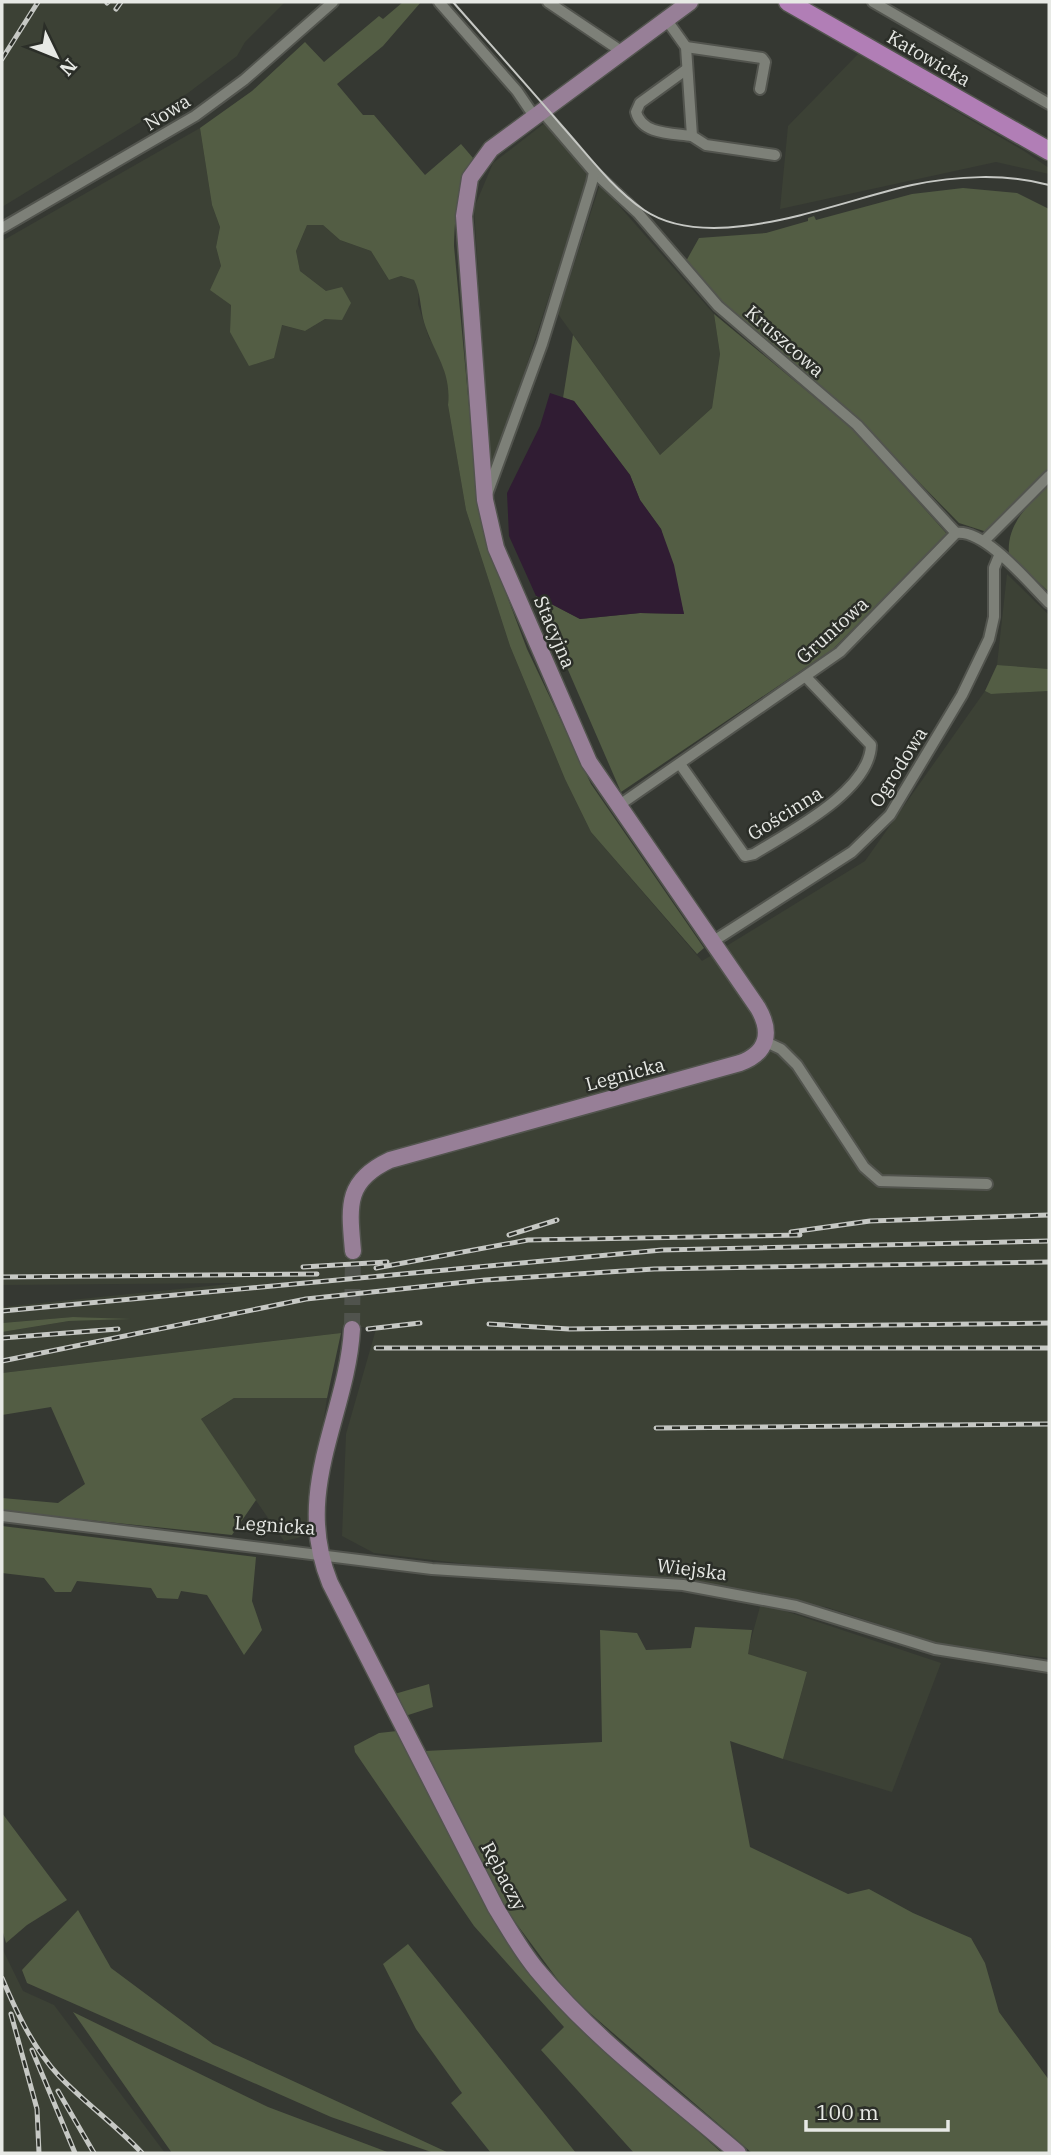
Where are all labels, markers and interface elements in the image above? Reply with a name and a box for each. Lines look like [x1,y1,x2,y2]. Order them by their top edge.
north arrow [21,21,91,91]
street label: Katowicka [883,24,975,92]
text: N [55,54,82,81]
street label: Nowa [139,89,195,135]
street label: Kruszcowa [740,300,830,382]
street label: Gruntowa [791,591,873,669]
street label: Stacyjna [529,592,581,672]
street label: Ogrodowa [864,722,932,812]
street label: Gościnna [743,781,827,845]
street label: Legnicka [583,1052,667,1096]
street label: Legnicka [234,1510,316,1540]
street label: Wiejska [655,1553,729,1585]
street label: Rębaczy [476,1838,532,1915]
scale bar [806,2088,948,2132]
text: 100 m [816,2098,879,2126]

